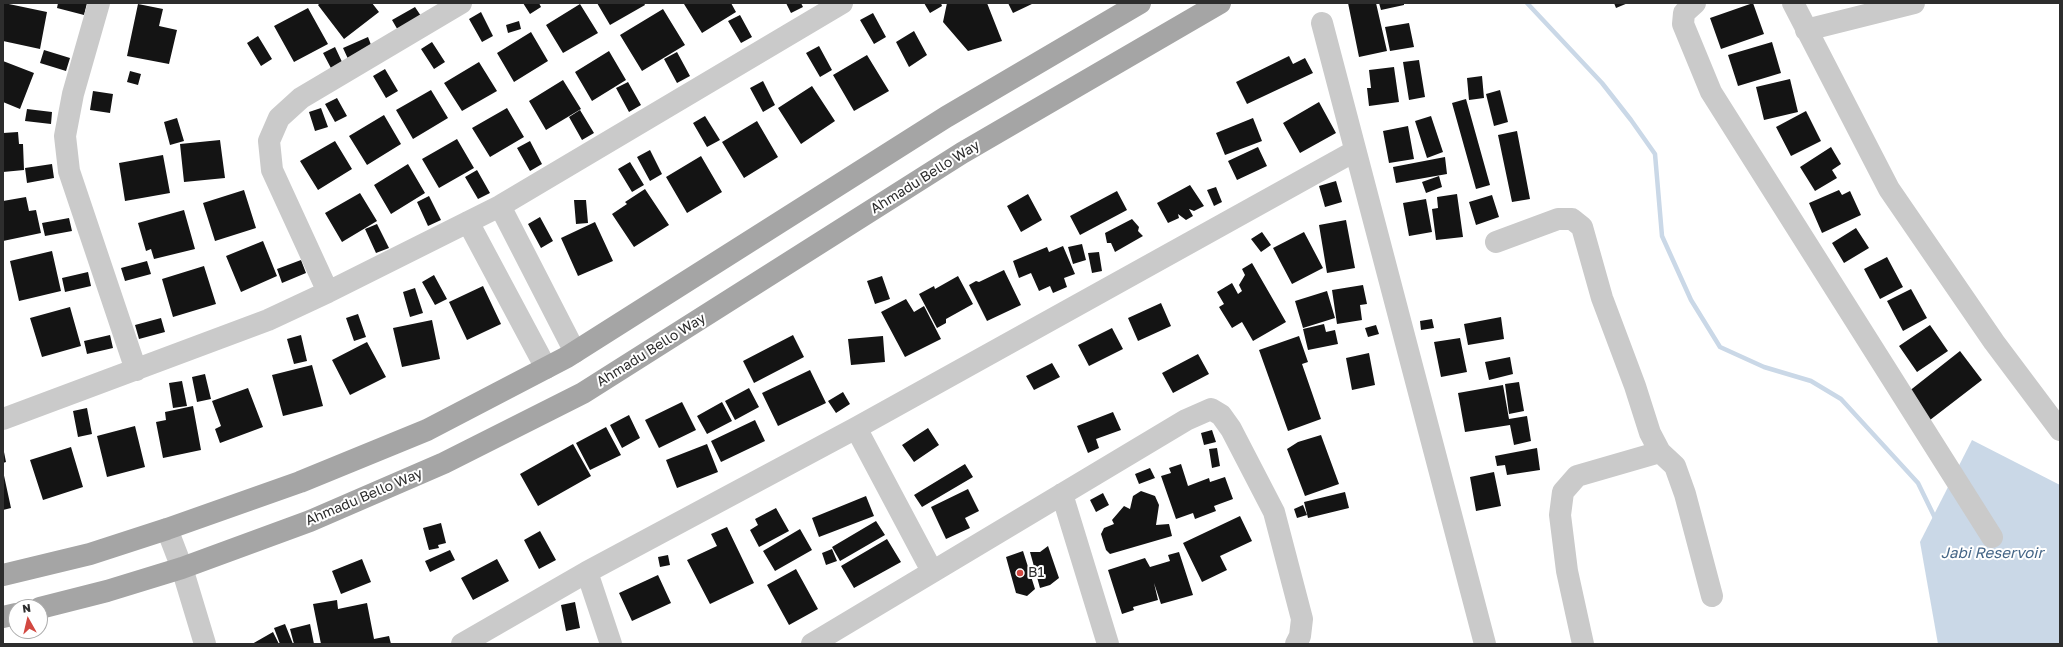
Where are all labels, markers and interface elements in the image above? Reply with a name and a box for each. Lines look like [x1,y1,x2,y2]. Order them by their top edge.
street label: Ahmadu Bello Way [867,137,983,217]
street label: Ahmadu Bello Way [593,310,709,390]
street label: Ahmadu Bello Way [303,465,425,529]
water label: Jabi Reservoir [1941,544,2043,562]
place label: B1 [1028,565,1044,581]
marker: B1 [1015,568,1025,578]
north arrow [8,599,48,639]
text: N [21,601,31,615]

